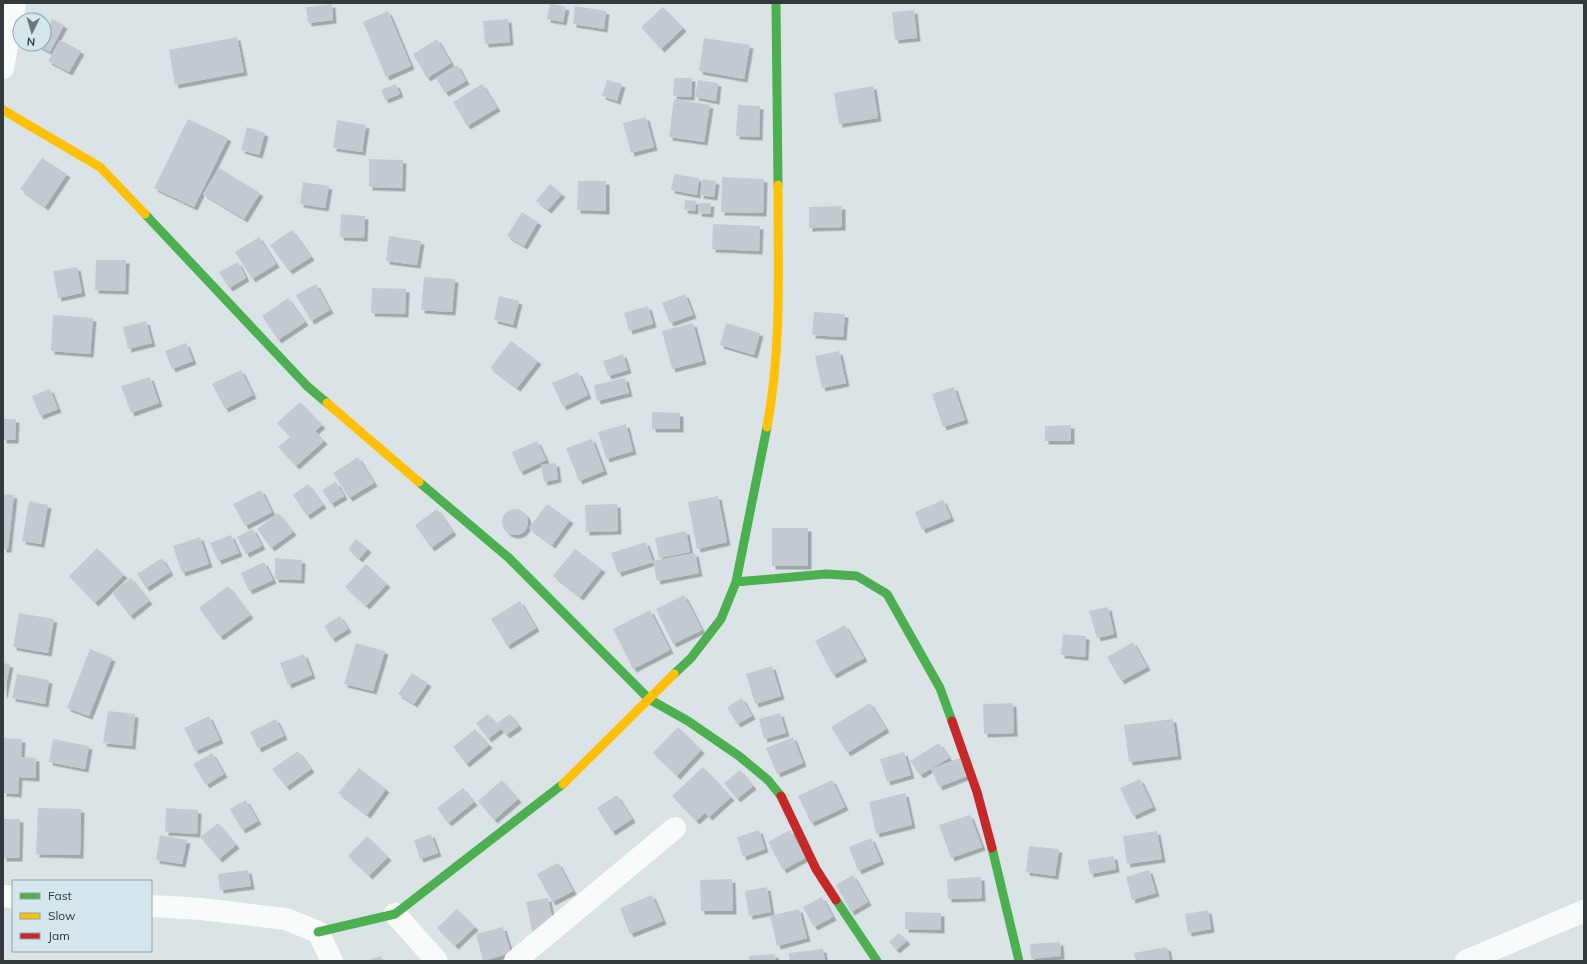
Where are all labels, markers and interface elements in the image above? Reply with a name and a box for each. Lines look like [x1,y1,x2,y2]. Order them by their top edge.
north arrow [12,12,52,52]
text: N [26,35,36,49]
legend [12,880,152,952]
text: Fast [48,888,72,903]
text: Slow [48,908,76,923]
text: Jam [48,928,70,943]

